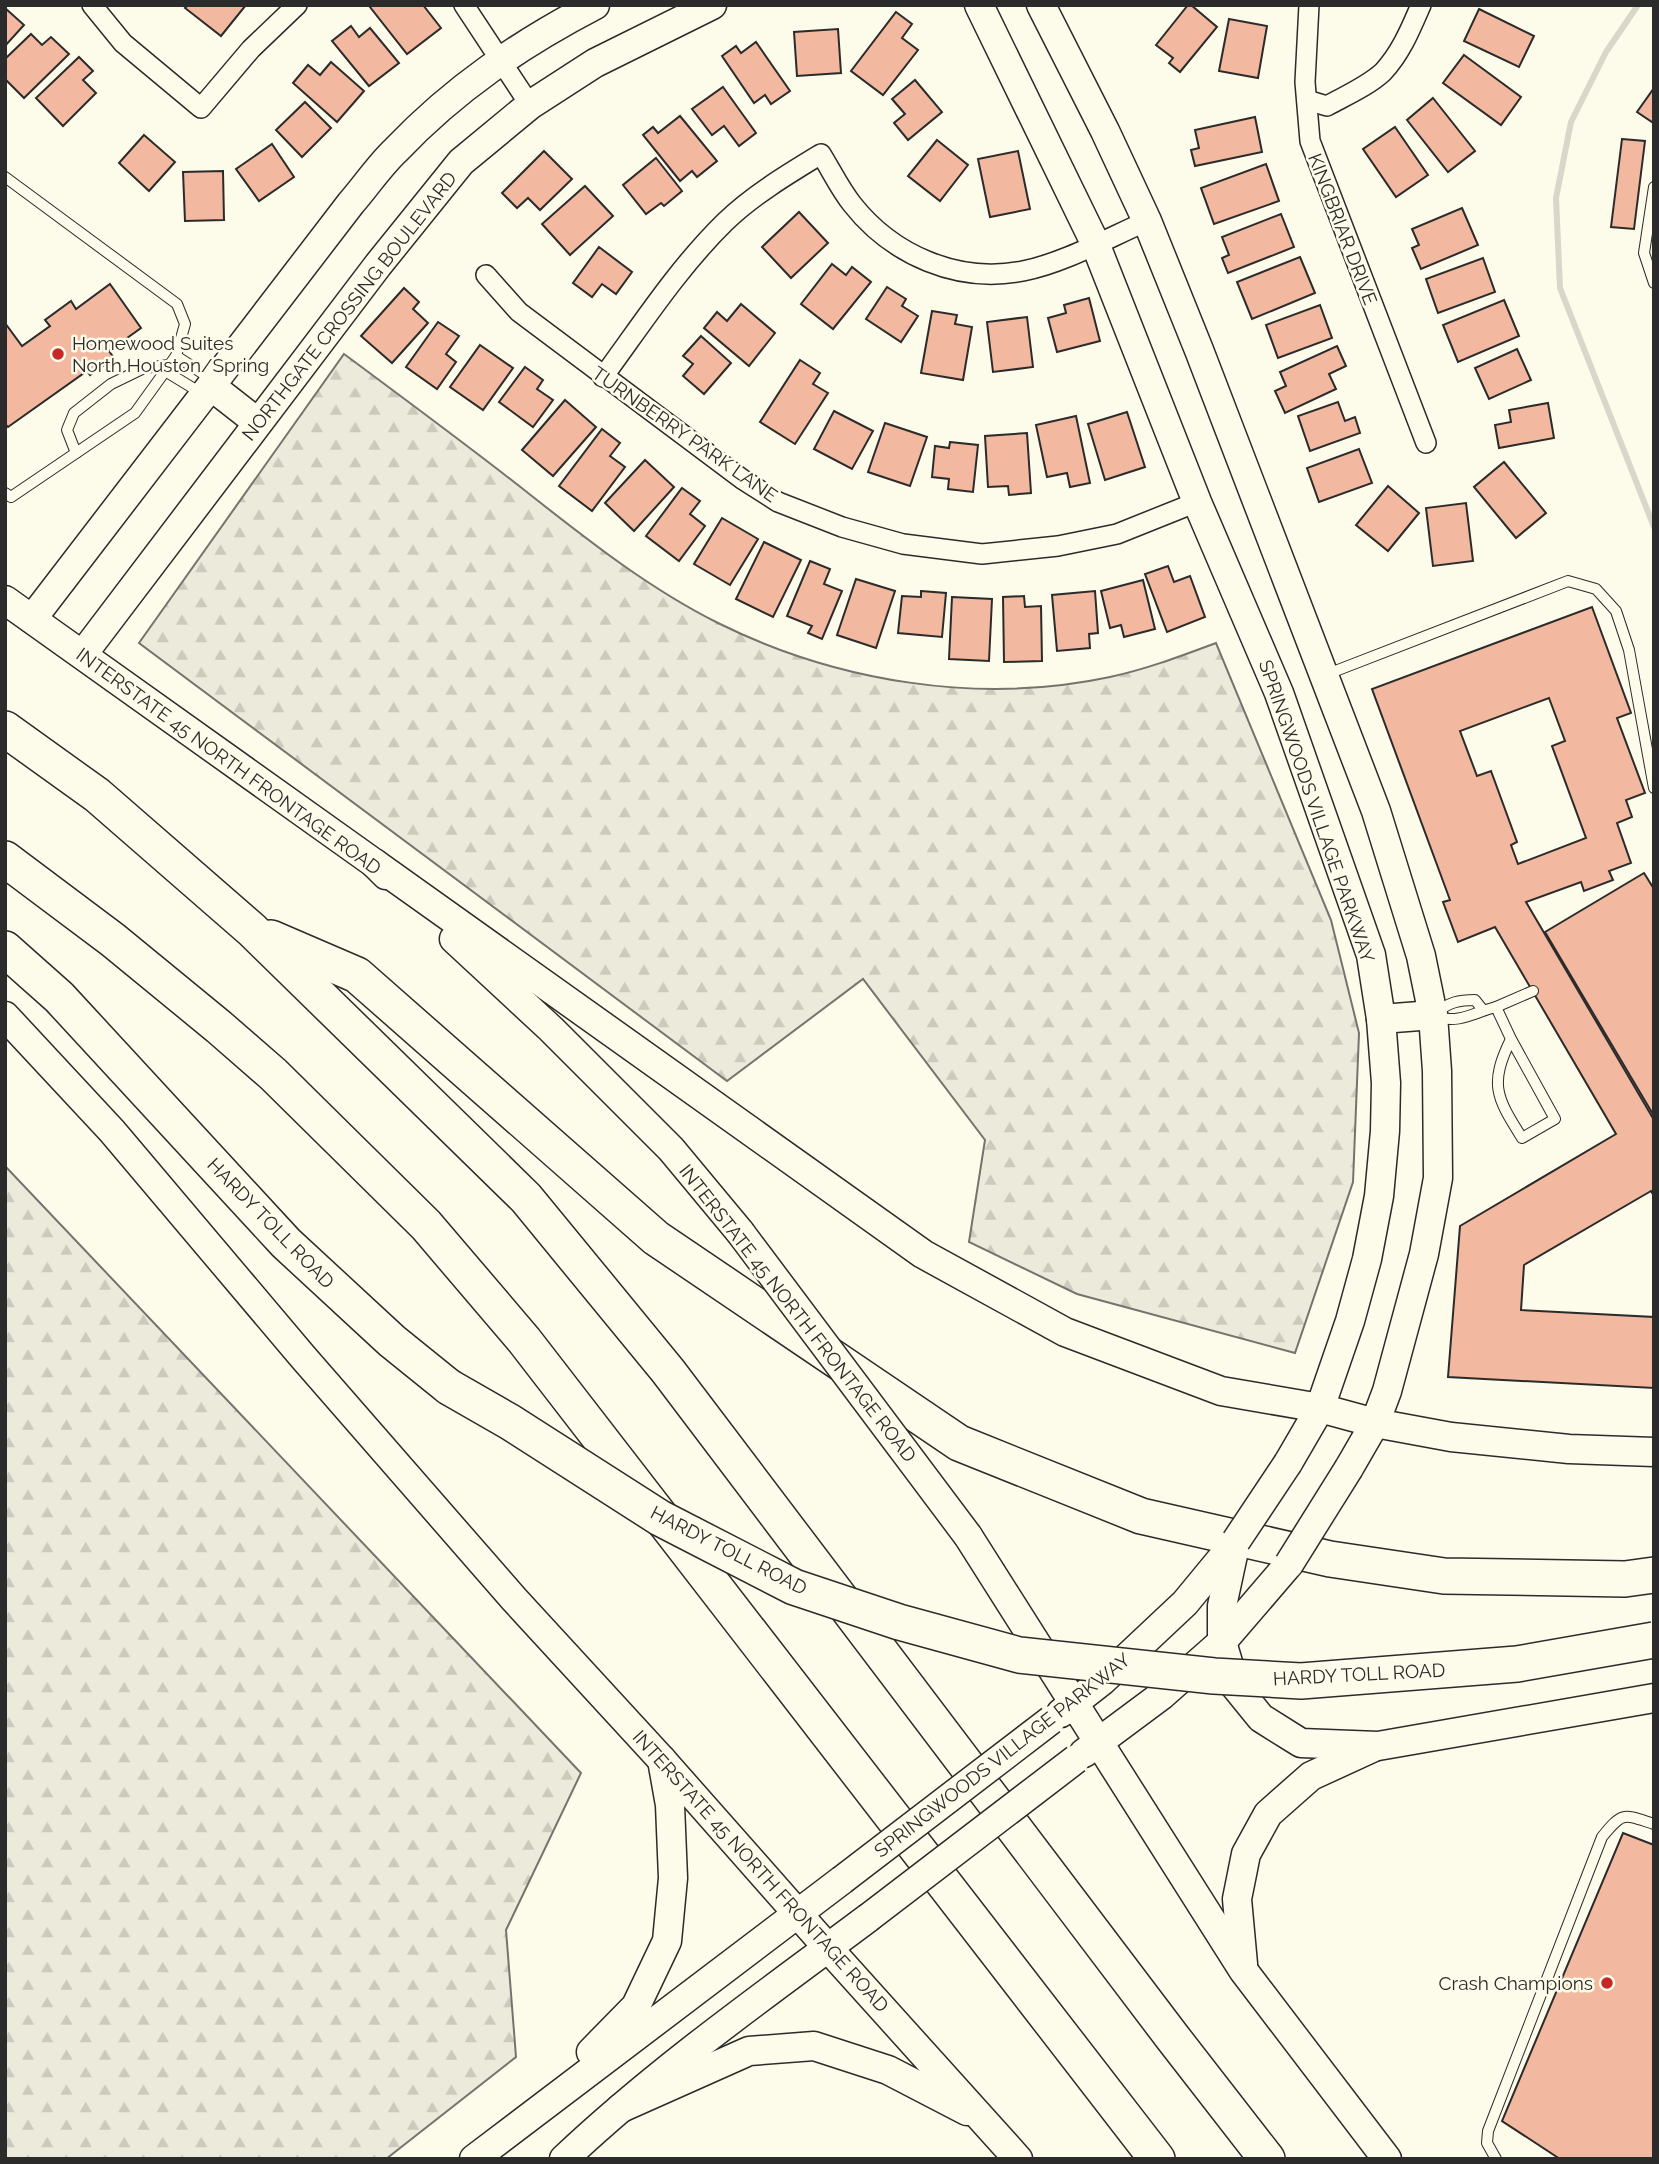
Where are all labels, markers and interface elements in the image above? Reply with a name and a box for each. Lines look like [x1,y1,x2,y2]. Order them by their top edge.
street label: KINGBRIAR DRIVE [1304,150,1382,308]
street label: NORTHGATE CROSSING BOULEVARD [237,167,461,445]
place label: Homewood Suites North Houston/Spring [72,332,269,376]
marker: Homewood Suites North Houston/Spring [50,346,66,362]
street label: TURNBERRY PARK LANE [588,362,782,506]
street label: INTERSTATE 45 NORTH FRONTAGE ROAD [72,643,386,879]
street label: SPRINGWOODS VILLAGE PARKWAY [1255,657,1379,966]
street label: HARDY TOLL ROAD [203,1153,339,1293]
street label: INTERSTATE 45 NORTH FRONTAGE ROAD [675,1160,921,1466]
street label: HARDY TOLL ROAD [647,1501,811,1599]
street label: SPRINGWOODS VILLAGE PARKWAY [870,1648,1135,1862]
street label: HARDY TOLL ROAD [1272,1659,1446,1689]
street label: INTERSTATE 45 NORTH FRONTAGE ROAD [629,1726,893,2016]
place label: Crash Champions [1439,1972,1593,1994]
marker: Crash Champions [1599,1975,1615,1991]

